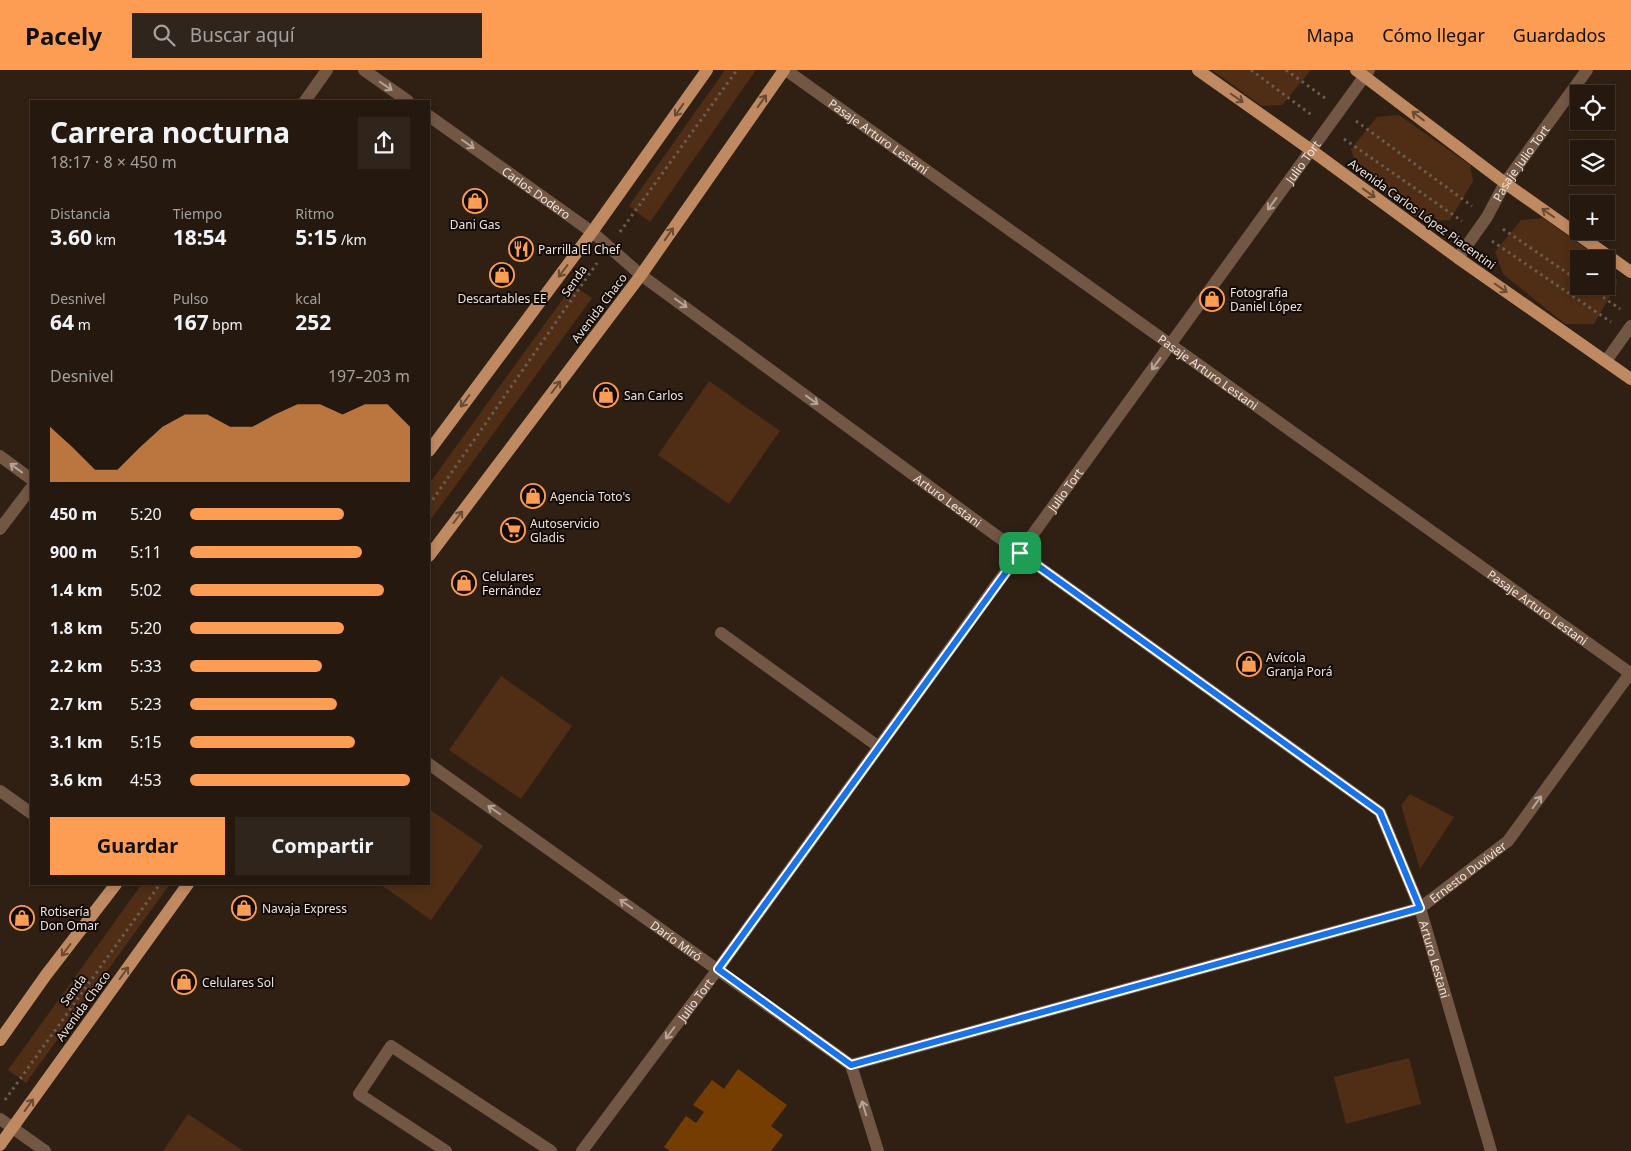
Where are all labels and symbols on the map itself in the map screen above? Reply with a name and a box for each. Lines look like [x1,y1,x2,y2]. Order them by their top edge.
one-way arrow [379,81,393,91]
one-way arrow [1230,93,1244,103]
one-way arrow [757,94,767,108]
street label: Pasaje Arturo Lestani [825,95,932,178]
one-way arrow [674,103,684,117]
one-way arrow [1412,111,1425,122]
street label: Pasaje Julio Tort [1488,121,1553,204]
street label: Julio Tort [1281,136,1324,188]
one-way arrow [461,139,475,149]
street label: Avenida Carlos López Piacentini [1345,155,1499,273]
street label: Carlos Dodero [499,162,574,223]
shop icon: Dani Gas [462,188,488,214]
one-way arrow [1362,188,1376,198]
one-way arrow [1267,197,1277,211]
one-way arrow [1541,208,1555,218]
place label: Dani Gas [450,216,500,233]
one-way arrow [664,228,674,242]
restaurant icon: Parrilla El Chef [508,236,534,262]
place label: Parrilla El Chef [538,241,621,258]
shop icon: Descartables EE [489,262,515,288]
street label: Senda [557,262,591,300]
one-way arrow [558,264,568,278]
street label: Avenida Chaco [567,270,631,346]
one-way arrow [1494,283,1508,293]
place label: Fotografia Daniel López [1230,284,1303,315]
shop icon: Fotografia Daniel López [1199,286,1225,312]
place label: Descartables EE [457,290,547,307]
one-way arrow [674,298,687,309]
street label: Pasaje Arturo Lestani [1155,330,1262,413]
one-way arrow [1151,357,1162,370]
one-way arrow [551,380,561,394]
shop icon: San Carlos [593,382,619,408]
place label: San Carlos [624,387,683,404]
one-way arrow [460,394,471,407]
one-way arrow [804,395,818,405]
one-way arrow [10,462,23,473]
street label: Julio Tort [1043,464,1087,516]
street label: Arturo Lestani [911,470,985,531]
shop icon: Agencia Toto's [520,483,546,509]
place label: Agencia Toto's [550,488,631,505]
one-way arrow [453,510,463,524]
place label: Autoservicio Gladis [530,515,599,546]
supermarket icon: Autoservicio Gladis [500,517,526,543]
pin [999,532,1041,574]
street label: Pasaje Arturo Lestani [1484,566,1591,649]
place label: Celulares Fernández [482,568,542,599]
shop icon: Celulares Fernández [451,570,477,596]
place label: Avícola Granja Porá [1266,649,1333,680]
shop icon: Avícola Granja Porá [1236,651,1262,677]
one-way arrow [1531,796,1542,809]
one-way arrow [487,805,501,815]
street label: Ernesto Duvivier [1425,837,1510,907]
shop icon: Navaja Express [231,895,257,921]
one-way arrow [620,899,634,909]
place label: Navaja Express [262,900,347,917]
place label: Rotisería Don Omar [40,903,99,934]
shop icon: Rotisería Don Omar [9,905,35,931]
street label: Darío Miró [647,916,706,965]
street label: Arturo Lestani [1416,918,1454,1000]
one-way arrow [60,943,71,956]
street label: Avenida Chaco [52,967,114,1045]
one-way arrow [118,967,129,981]
shop icon: Celulares Sol [171,969,197,995]
street label: Senda [56,971,90,1009]
place label: Celulares Sol [202,974,274,991]
street label: Julio Tort [673,974,717,1025]
one-way arrow [665,1026,675,1040]
one-way arrow [23,1099,34,1112]
one-way arrow [859,1100,869,1116]

